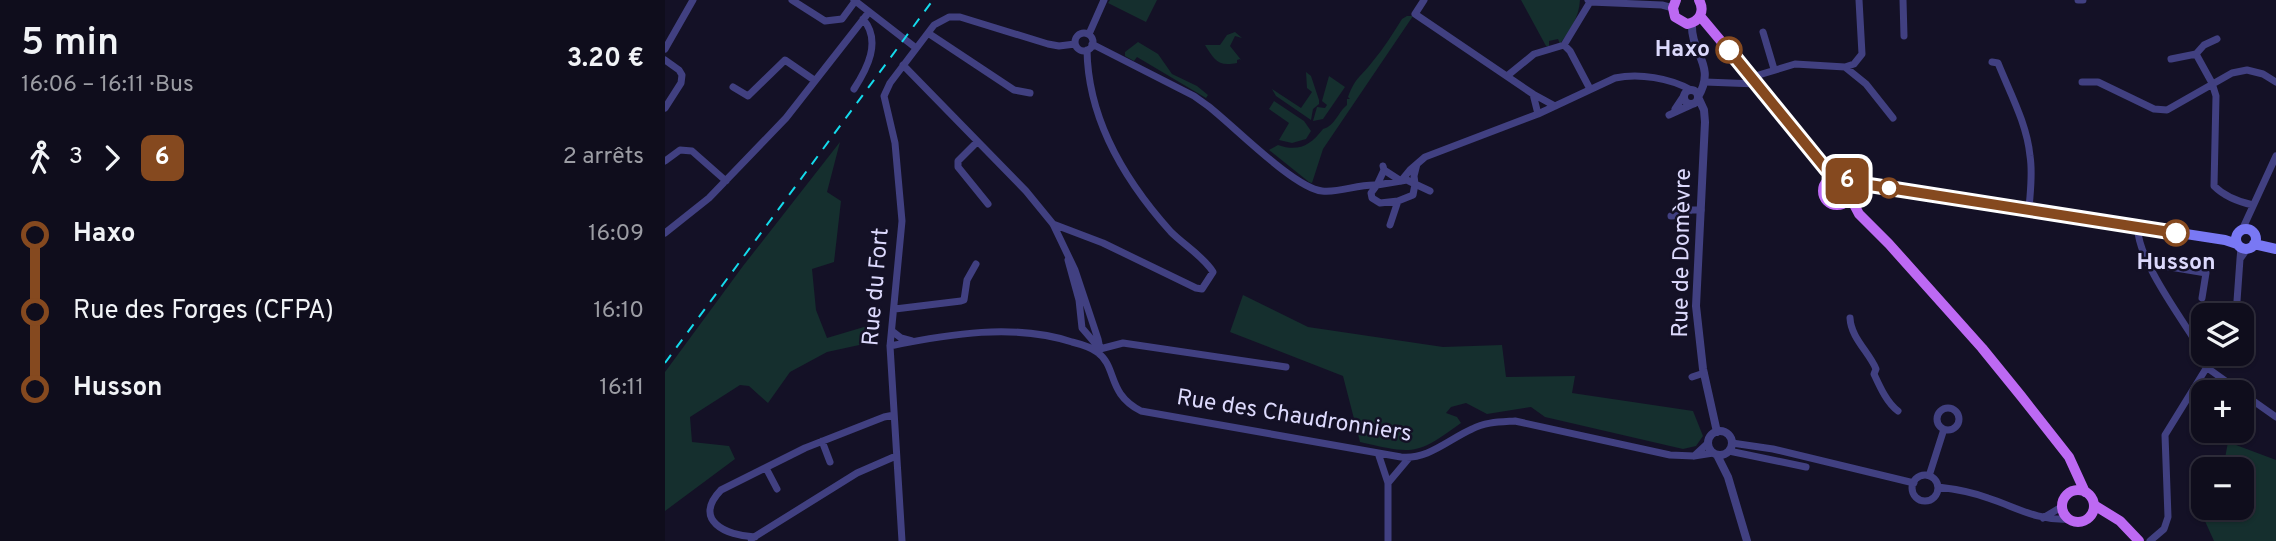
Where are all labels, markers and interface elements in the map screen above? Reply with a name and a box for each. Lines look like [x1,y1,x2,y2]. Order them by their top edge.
text: 5 min [21,20,119,69]
place label: Haxo [1655,36,1710,65]
marker: Haxo [1716,37,1742,63]
text: 3.20 € [567,43,644,76]
text: 16:06 – 16:11 · Bus [21,71,194,100]
icon: walk [21,139,59,177]
icon: forward [93,139,131,177]
text: 3 [69,143,83,172]
text: 6 [155,143,170,173]
text: 2 arrêts [563,143,644,172]
line badge: 6 [1824,158,1870,204]
text: 6 [1840,166,1854,196]
street label: Rue de Domèvre [1667,168,1699,338]
unlabelled marker [1879,178,1899,198]
text: Haxo [73,218,136,251]
text: 16:09 [588,220,644,249]
marker: Husson [2163,220,2189,246]
street label: Rue du Fort [857,227,897,347]
place label: Husson [2136,249,2216,278]
text: Rue des Forges (CFPA) [73,295,334,328]
text: 16:10 [593,297,644,326]
map controls [2191,303,2254,520]
button: layers [2191,303,2254,366]
text: Husson [73,372,162,405]
text: 16:11 [599,374,644,403]
button: + [2191,380,2254,443]
street label: Rue des Chaudronniers [1174,384,1414,450]
button: − [2191,457,2254,520]

